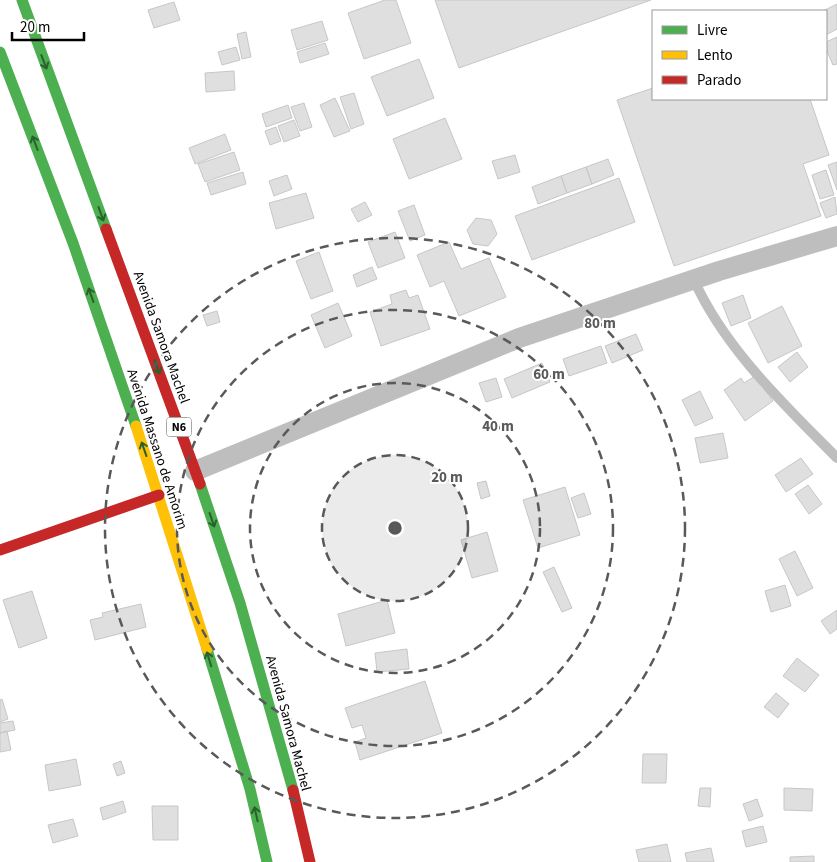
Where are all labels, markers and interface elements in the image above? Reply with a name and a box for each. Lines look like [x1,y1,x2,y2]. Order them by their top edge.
scale bar [12,10,85,42]
legend [652,10,827,100]
text: 20 m [20,17,50,38]
text: Livre [697,20,727,41]
text: Lento [697,45,733,66]
one-way arrow [40,54,49,70]
text: Parado [697,70,741,91]
one-way arrow [30,136,39,151]
one-way arrow [97,206,106,222]
street label: Avenida Samora Machel [128,268,194,407]
one-way arrow [86,288,95,303]
text: 80 m [584,313,616,334]
one-way arrow [153,359,162,374]
text: 60 m [533,364,565,385]
street label: Avenida Massano de Amorim [122,366,193,532]
text: 40 m [482,416,514,437]
road number: N6 [166,418,192,437]
one-way arrow [138,441,148,457]
text: 20 m [431,467,463,488]
one-way arrow [207,512,217,528]
centre of rings [386,519,404,537]
one-way arrow [204,651,214,667]
street label: Avenida Samora Machel [260,653,316,794]
one-way arrow [251,807,260,823]

